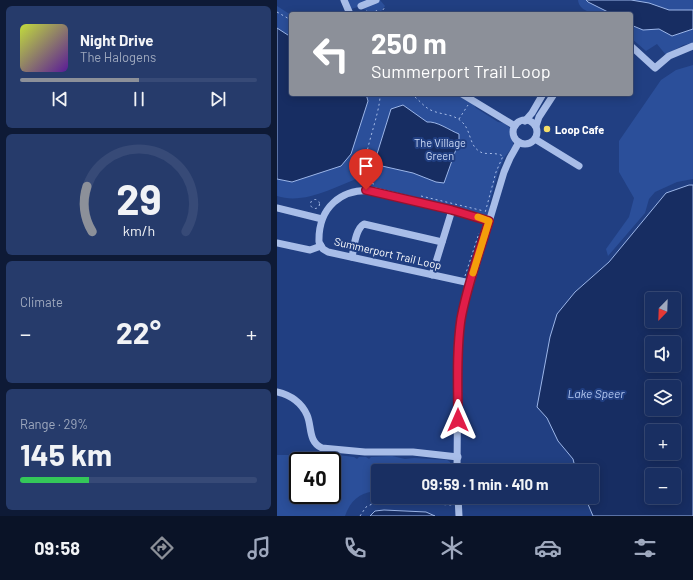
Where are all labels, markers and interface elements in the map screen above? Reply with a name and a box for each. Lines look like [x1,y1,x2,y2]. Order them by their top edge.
text: 250 m [371,26,447,60]
icon: left [305,28,357,80]
text: Night Drive [80,31,153,49]
text: The Halogens [80,49,156,65]
text: Summerport Trail Loop [371,60,551,82]
icon: previous [49,88,71,110]
icon: pause [128,88,150,110]
icon: next [207,88,229,110]
place label: Loop Cafe [555,123,604,136]
marker: Loop Cafe [542,124,552,134]
park label: The Village Green [414,136,466,162]
pin [349,149,383,190]
icon: arrive [355,155,377,177]
text: 29 [116,173,161,223]
text: km/h [122,222,155,239]
street label: Summerport Trail Loop [333,234,443,272]
north arrow [645,292,681,328]
map controls [645,292,681,504]
text: Climate [20,294,63,310]
text: 22° [116,314,161,350]
text: − [20,320,31,346]
text: + [246,320,257,346]
button: sound [645,336,681,372]
button: layers [645,380,681,416]
water label: Lake Speer [568,386,625,400]
position arrow [437,399,479,441]
text: Range · 29% [20,416,88,432]
button: + [645,424,681,460]
text: 145 km [20,436,112,472]
speed limit sign: 40 [289,452,341,504]
button: − [645,468,681,504]
text: 09:59 · 1 min · 410 m [422,475,548,493]
icon: directions [148,534,176,562]
icon: music [245,534,273,562]
icon: phone [341,534,369,562]
icon: climate [438,534,466,562]
icon: car [534,534,562,562]
icon: filters [631,534,659,562]
text: 09:58 [34,537,80,559]

